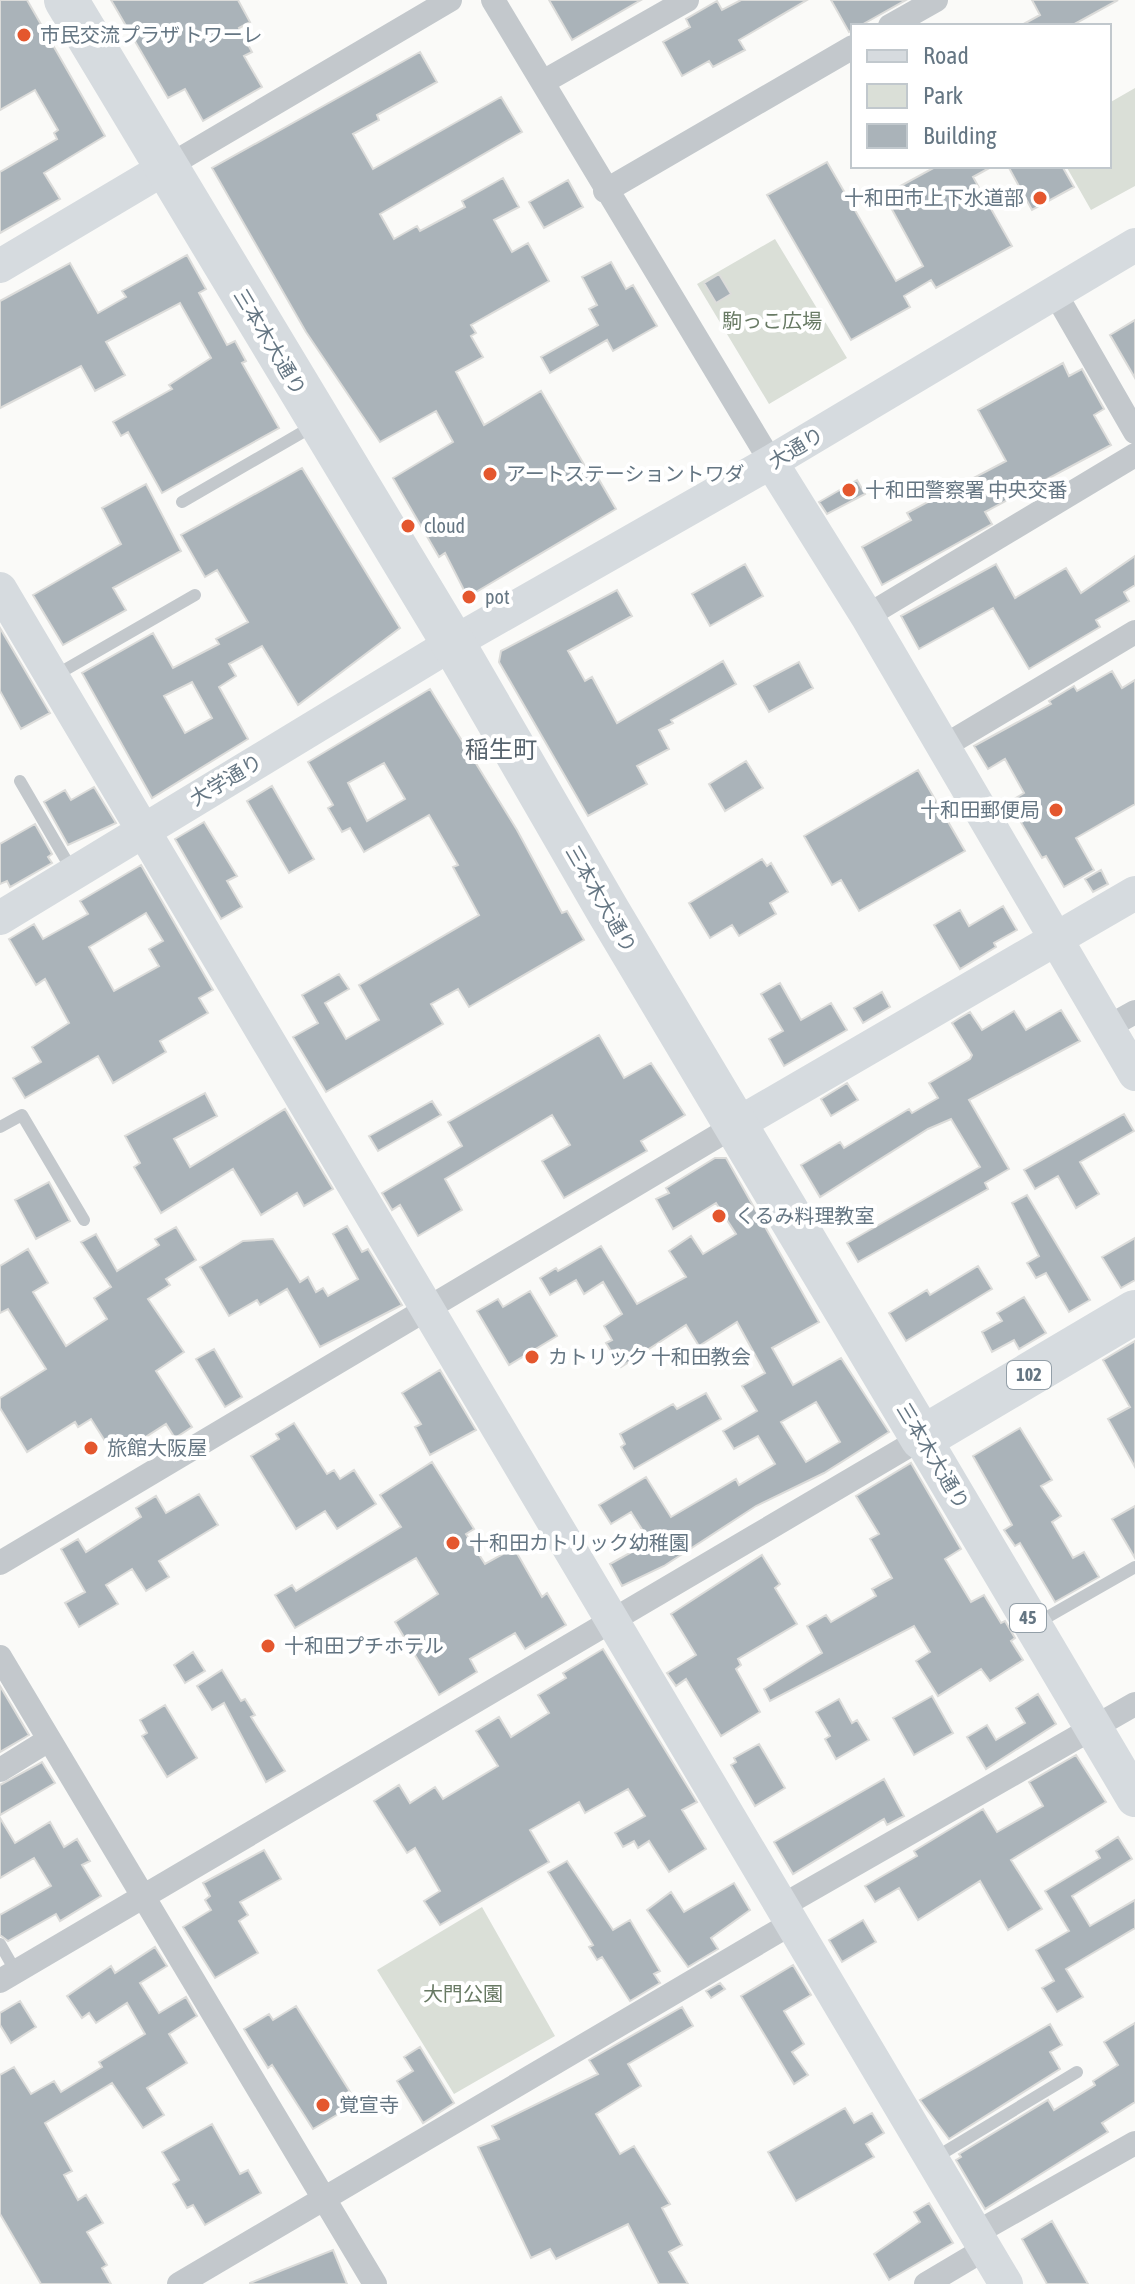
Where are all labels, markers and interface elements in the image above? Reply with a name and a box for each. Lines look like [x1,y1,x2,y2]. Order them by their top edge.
place label: 市民交流プラザ トワーレ [40,23,263,46]
legend [851,24,1111,168]
marker: 市民交流プラザ トワーレ [15,26,33,44]
text: Road [923,42,969,69]
text: Park [923,82,964,109]
text: Building [923,122,997,149]
place label: 十和田市上下水道部 [844,186,1024,209]
marker: 十和田市上下水道部 [1031,189,1049,207]
street label: 三本木大通り [230,284,311,399]
park label: 駒っこ広場 [722,309,822,332]
street label: 大通り [764,422,827,473]
place label: アートステーショントワダ [506,462,744,485]
marker: アートステーショントワダ [481,465,499,483]
place label: 十和田警察署 中央交番 [865,478,1068,501]
marker: 十和田警察署 中央交番 [840,481,858,499]
place label: cloud [424,514,465,537]
marker: cloud [399,517,417,535]
place label: pot [485,585,510,608]
marker: pot [460,588,478,606]
district label: 稲生町 [465,736,537,763]
street label: 大学通り [186,749,266,810]
place label: 十和田郵便局 [920,798,1040,821]
marker: 十和田郵便局 [1047,801,1065,819]
street label: 三本木大通り [561,841,641,956]
place label: くるみ料理教室 [735,1204,875,1227]
marker: くるみ料理教室 [710,1207,728,1225]
place label: カトリック 十和田教会 [548,1345,751,1368]
marker: カトリック 十和田教会 [523,1348,541,1366]
road number: 102 [1007,1361,1051,1389]
street label: 三本木大通り [893,1398,974,1513]
place label: 旅館大阪屋 [107,1436,207,1459]
marker: 旅館大阪屋 [82,1439,100,1457]
place label: 十和田カトリック幼稚園 [469,1531,689,1554]
marker: 十和田カトリック幼稚園 [444,1534,462,1552]
road number: 45 [1010,1604,1046,1632]
place label: 十和田プチホテル [284,1634,444,1657]
marker: 十和田プチホテル [259,1637,277,1655]
park label: 大門公園 [423,1982,503,2005]
place label: 覚宣寺 [339,2093,399,2116]
marker: 覚宣寺 [314,2096,332,2114]

